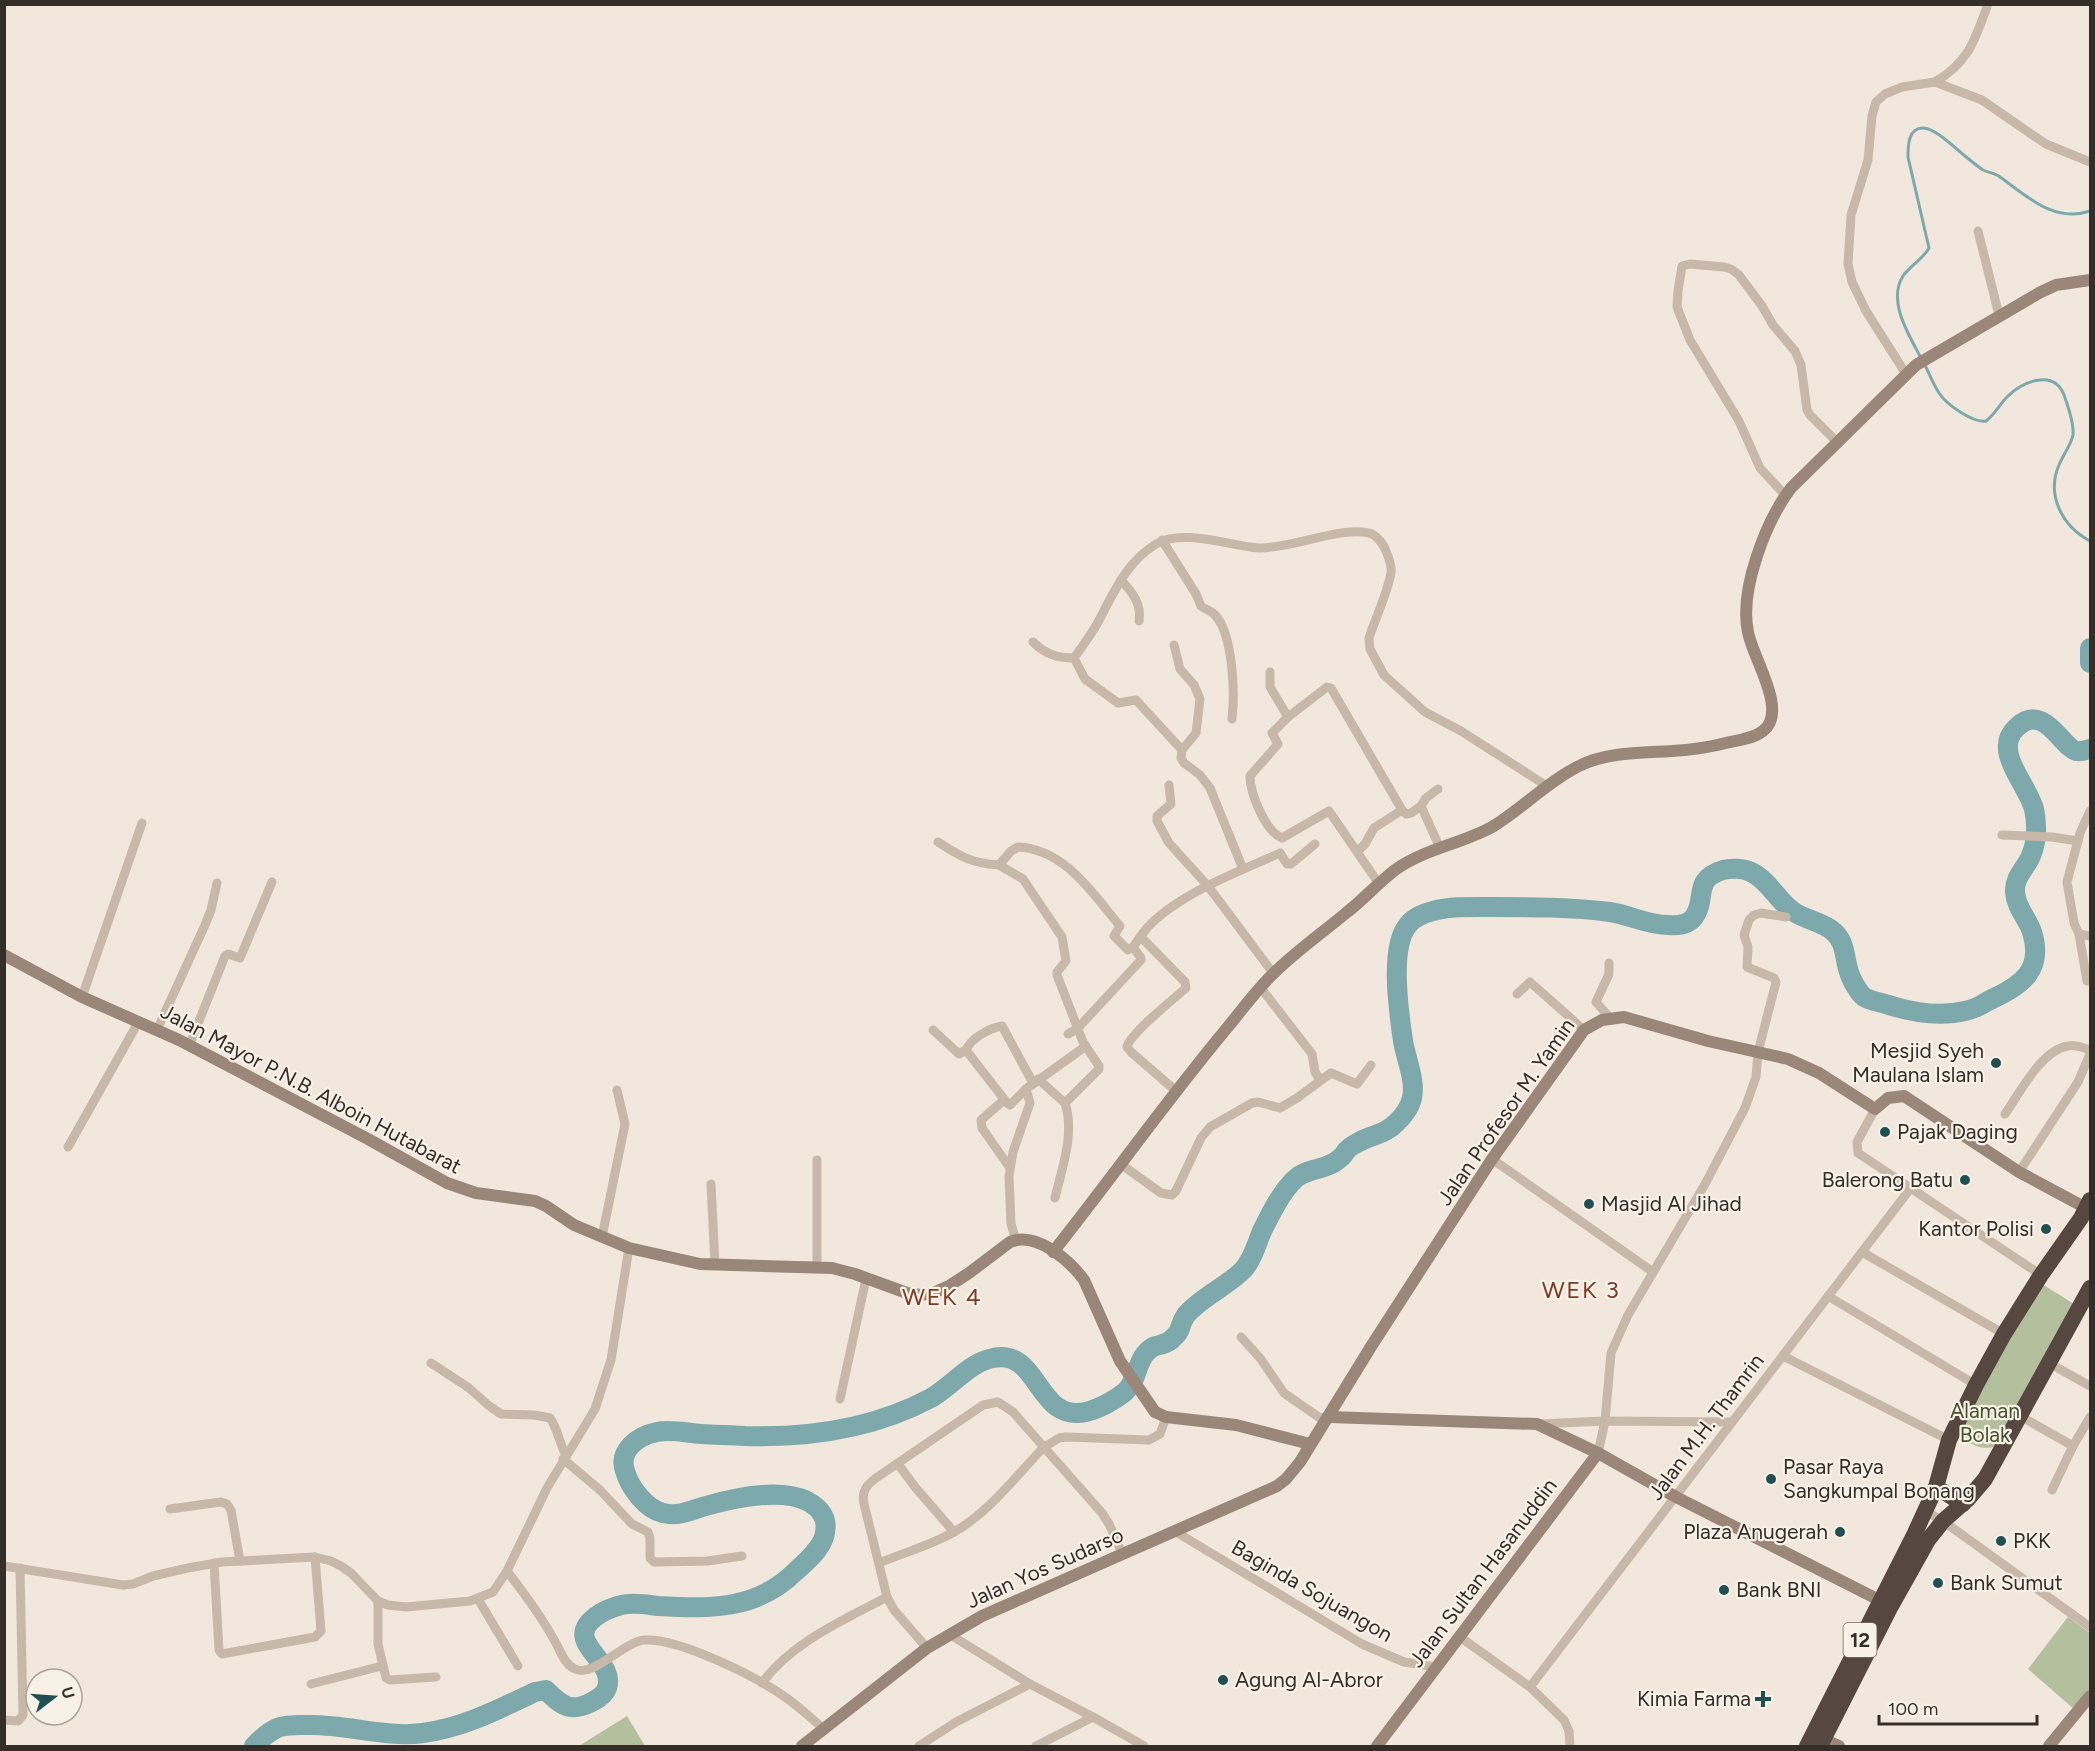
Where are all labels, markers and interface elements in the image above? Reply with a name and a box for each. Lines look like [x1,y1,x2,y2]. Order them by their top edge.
street label: Jalan Mayor P.N.B. Alboin Hutabarat [157,998,466,1179]
street label: Jalan Profesor M. Yamin [1432,1013,1580,1210]
place label: Mesjid Syeh Maulana Islam [1852,1038,1984,1087]
marker: Mesjid Syeh Maulana Islam [1989,1056,2003,1070]
place label: Pajak Daging [1897,1119,2018,1144]
marker: Pajak Daging [1878,1125,1892,1139]
place label: Balerong Batu [1822,1167,1953,1192]
marker: Balerong Batu [1958,1173,1972,1187]
place label: Masjid Al Jihad [1601,1191,1742,1216]
marker: Masjid Al Jihad [1582,1197,1596,1211]
place label: Kantor Polisi [1918,1216,2034,1241]
marker: Kantor Polisi [2039,1222,2053,1236]
district label: WEK 3 [1542,1275,1620,1304]
district label: WEK 4 [902,1282,982,1311]
street label: Jalan M.H. Thamrin [1642,1349,1769,1505]
park label: Alaman Bolak [1950,1398,2020,1447]
place label: Pasar Raya Sangkumpal Bonang [1783,1454,1975,1503]
marker: Pasar Raya Sangkumpal Bonang [1764,1472,1778,1486]
street label: Jalan Sultan Hasanuddin [1403,1473,1562,1672]
place label: Plaza Anugerah [1683,1519,1828,1544]
street label: Jalan Yos Sudarso [963,1522,1127,1613]
marker: Plaza Anugerah [1833,1525,1847,1539]
place label: PKK [2013,1528,2051,1553]
street label: Baginda Sojuangon [1227,1534,1397,1647]
marker: PKK [1994,1534,2008,1548]
place label: Bank Sumut [1950,1570,2063,1595]
marker: Bank Sumut [1931,1576,1945,1590]
place label: Bank BNI [1736,1577,1821,1602]
marker: Bank BNI [1717,1583,1731,1597]
road number: 12 [1844,1623,1876,1657]
north arrow [24,1667,84,1727]
place label: Agung Al-Abror [1235,1667,1383,1692]
marker: Agung Al-Abror [1216,1673,1230,1687]
text: U [57,1685,79,1701]
place label: Kimia Farma [1637,1686,1751,1711]
scale bar [1879,1688,2036,1726]
marker: Kimia Farma [1756,1692,1770,1706]
text: 100 m [1888,1698,1938,1720]

